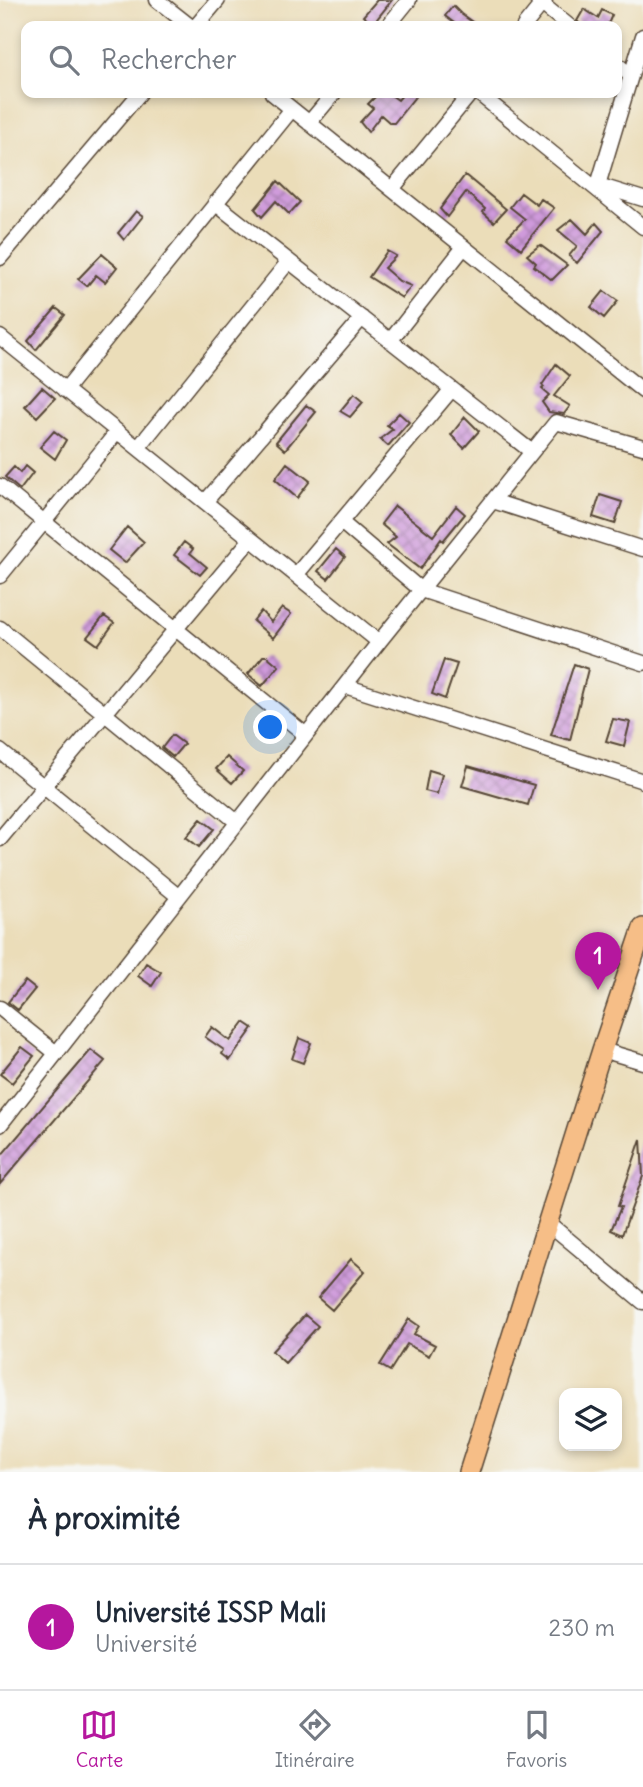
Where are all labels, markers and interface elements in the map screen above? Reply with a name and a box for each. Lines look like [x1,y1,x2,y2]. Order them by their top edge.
search box [21,21,622,98]
icon: search [45,41,83,79]
text: Rechercher [101,43,237,76]
your location [253,710,287,744]
pin: 1 [575,932,621,990]
map controls [559,1388,622,1451]
button: layers [559,1388,622,1451]
text: À proximité [28,1499,180,1537]
text: Université ISSP Mali [95,1596,326,1629]
text: 1 [46,1613,56,1642]
text: 230 m [549,1613,615,1642]
text: Université [95,1629,197,1658]
tab: Carte [76,1706,123,1772]
tab: Itinéraire [275,1706,354,1772]
tab: Favoris [506,1706,567,1772]

